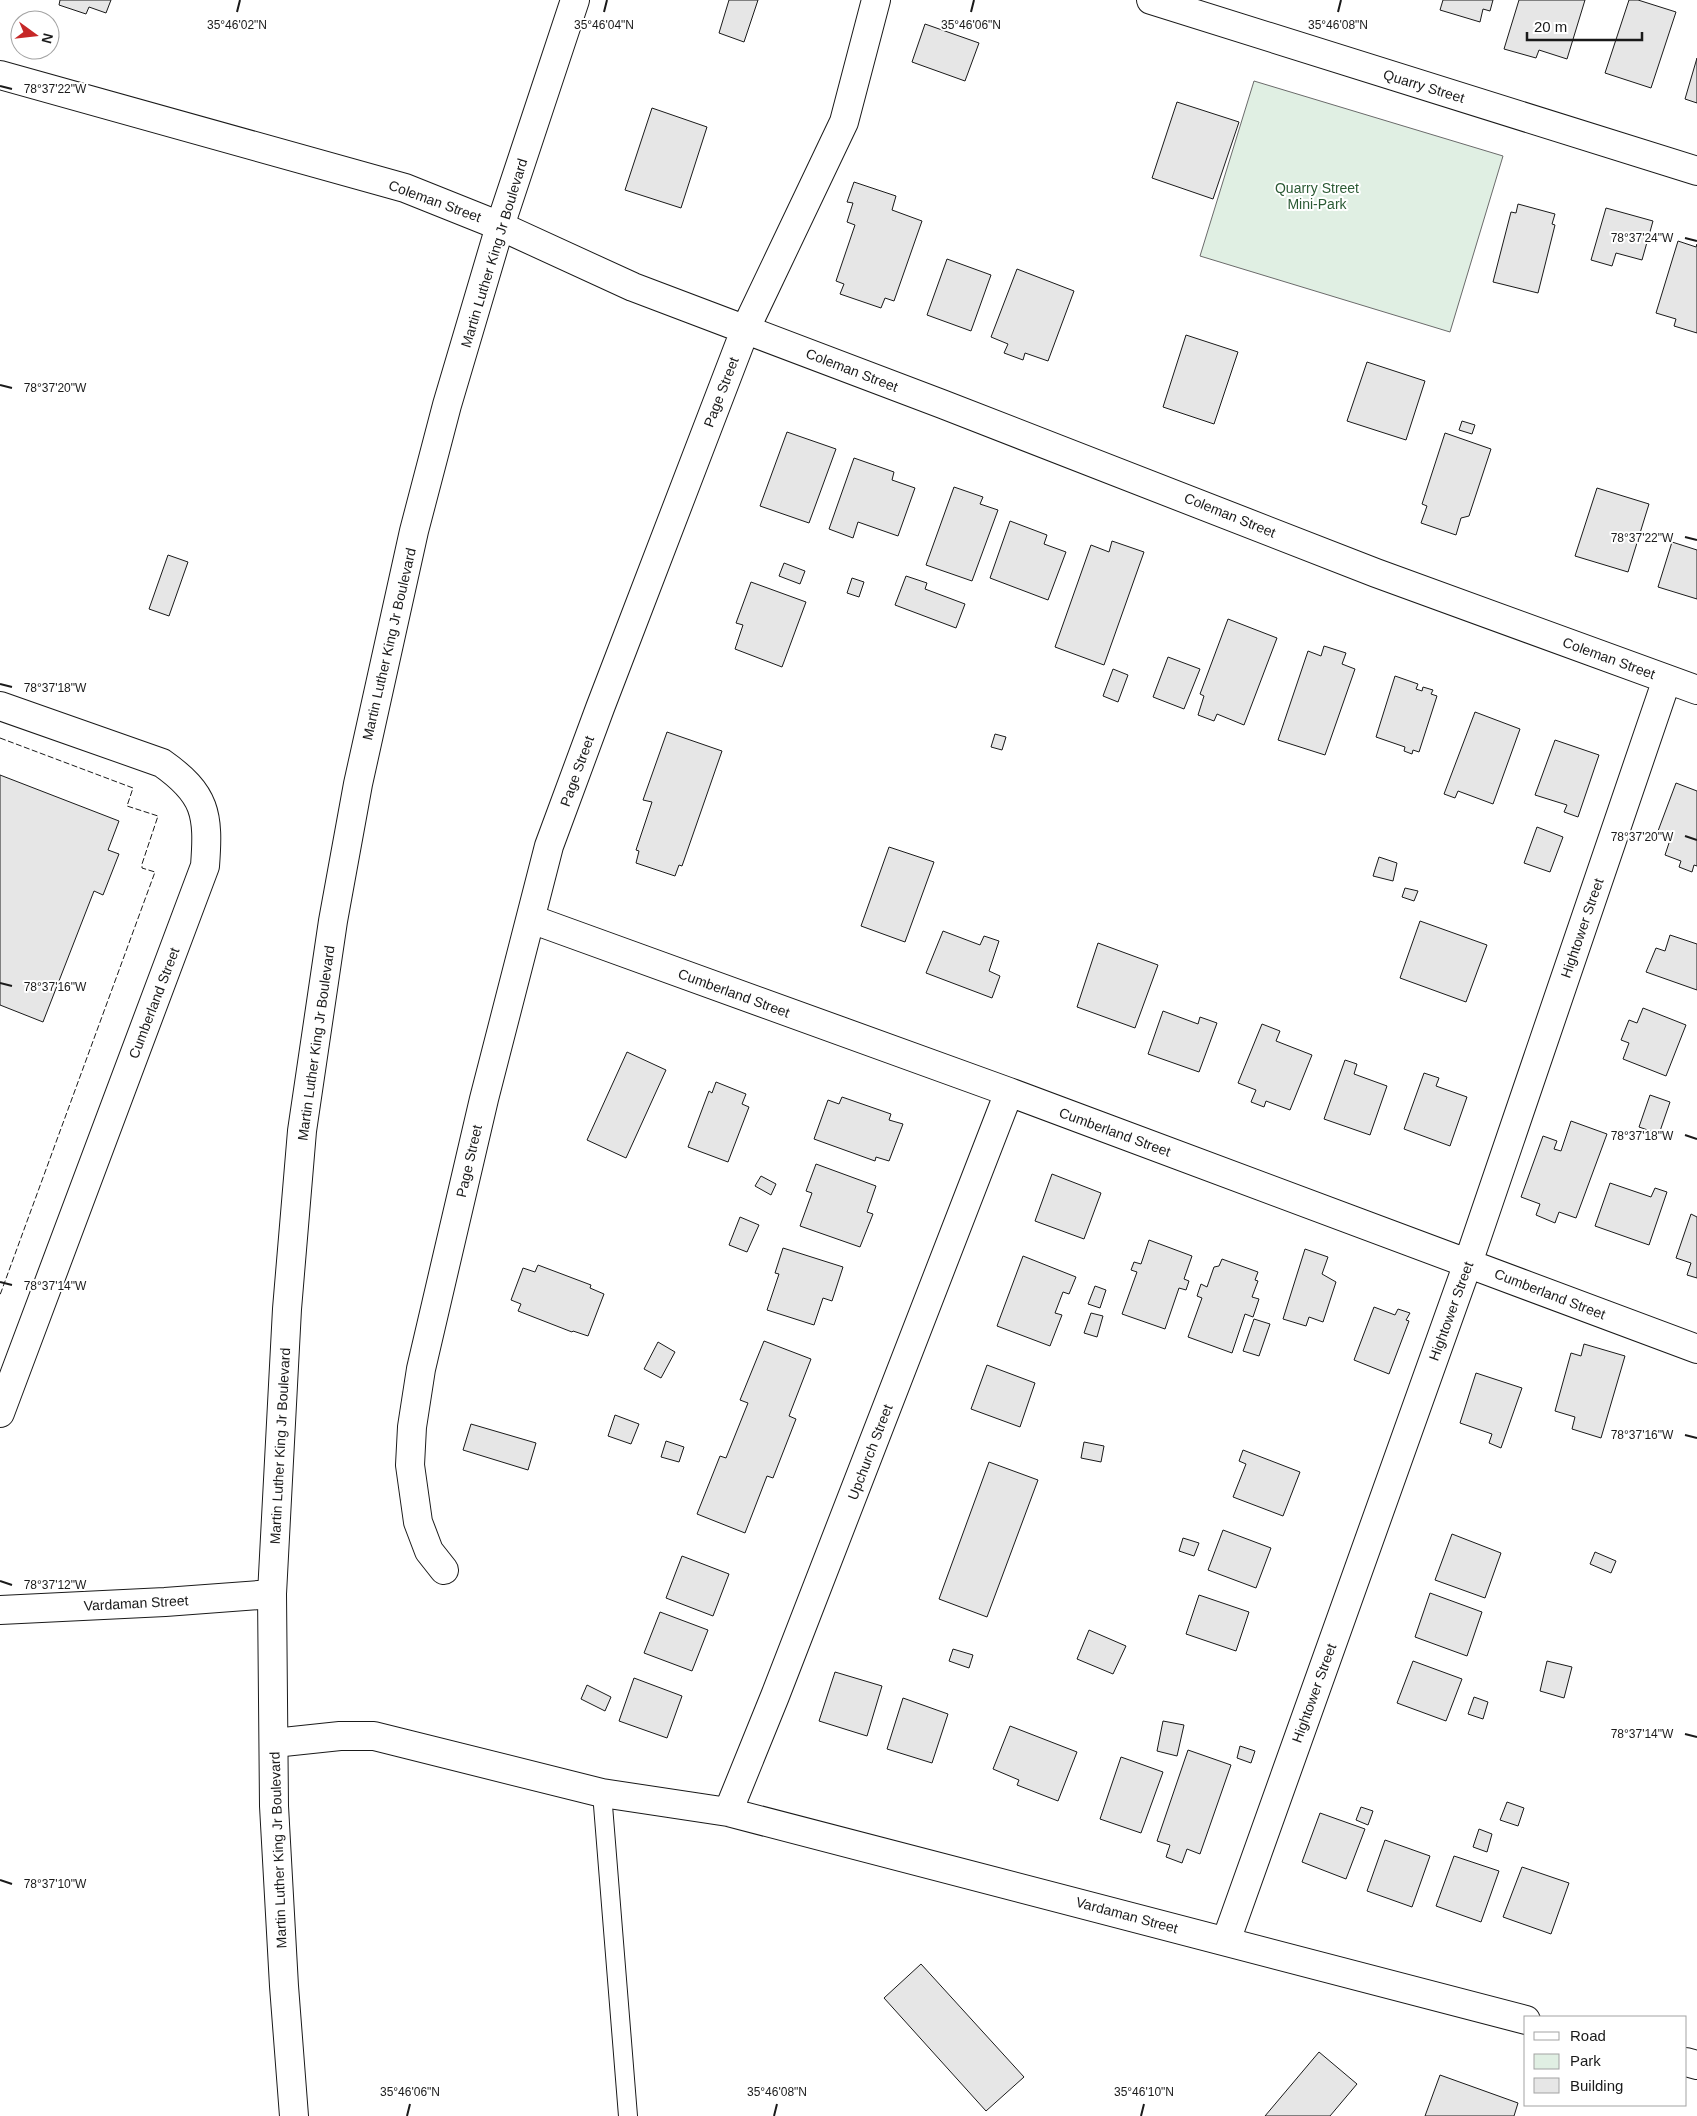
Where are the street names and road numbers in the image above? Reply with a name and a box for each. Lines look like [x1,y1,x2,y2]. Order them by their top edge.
street label: Quarry Street [1381,66,1467,106]
street label: Martin Luther King Jr Boulevard [458,157,530,349]
street label: Coleman Street [387,177,484,225]
street label: Coleman Street [804,345,900,395]
street label: Page Street [700,355,742,429]
street label: Coleman Street [1182,489,1278,541]
street label: Martin Luther King Jr Boulevard [359,546,419,742]
street label: Coleman Street [1561,634,1658,682]
street label: Page Street [557,733,597,808]
street label: Hightower Street [1557,876,1607,980]
street label: Martin Luther King Jr Boulevard [294,944,338,1142]
street label: Cumberland Street [125,945,183,1061]
street label: Cumberland Street [676,965,792,1021]
street label: Cumberland Street [1057,1104,1173,1160]
street label: Page Street [453,1123,485,1199]
street label: Hightower Street [1426,1259,1476,1363]
street label: Cumberland Street [1492,1265,1608,1323]
street label: Martin Luther King Jr Boulevard [267,1347,293,1545]
street label: Upchurch Street [844,1402,896,1502]
street label: Vardaman Street [83,1592,189,1614]
street label: Hightower Street [1289,1641,1339,1745]
street label: Martin Luther King Jr Boulevard [267,1751,289,1949]
street label: Vardaman Street [1074,1894,1180,1936]

